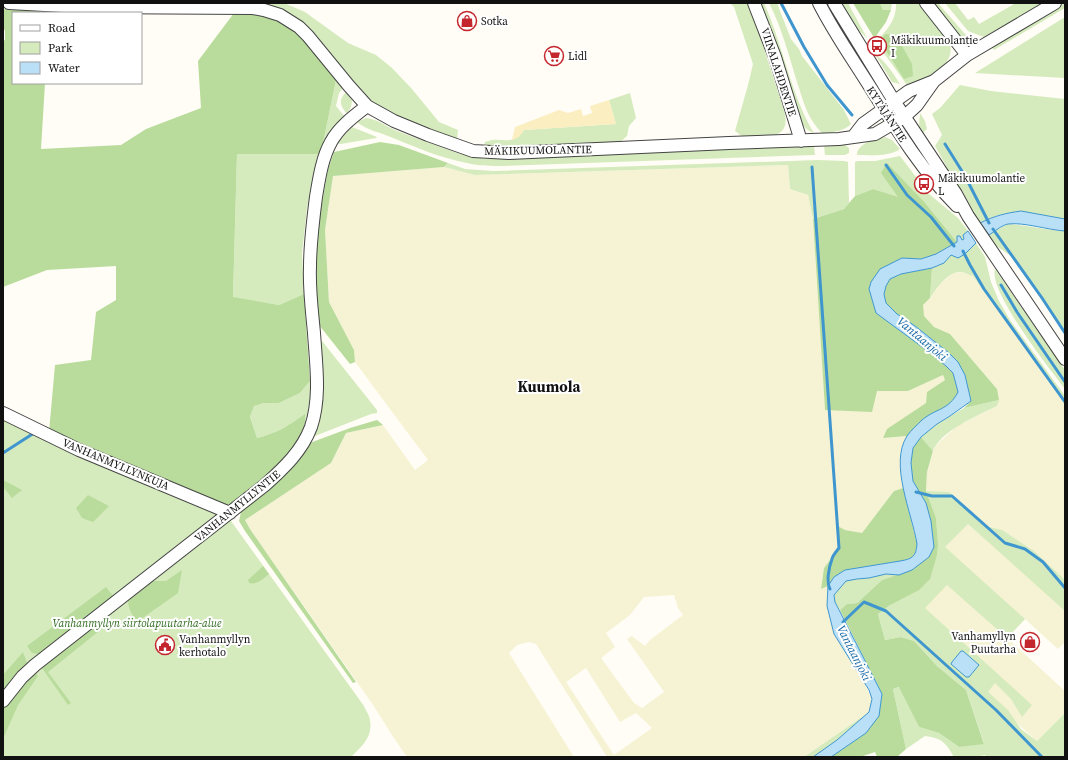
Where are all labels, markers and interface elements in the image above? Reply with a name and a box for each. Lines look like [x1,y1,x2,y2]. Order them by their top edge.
shop icon: Sotka [456,10,478,32]
legend [12,12,142,84]
place label: Sotka [481,14,508,29]
text: Road [48,20,75,36]
street label: VIINALAHDENTIE [757,26,800,119]
place label: Mäkikuumolantie I [891,33,978,61]
bus stop icon: Mäkikuumolantie I [866,35,888,57]
text: Park [48,40,73,56]
supermarket icon: Lidl [543,45,565,67]
place label: Lidl [568,49,587,64]
text: Water [48,60,80,76]
street label: KYTÄJÄNTIE [863,84,910,145]
street label: MÄKIKUUMOLANTIE [484,142,592,159]
place label: Mäkikuumolantie L [938,171,1025,199]
bus stop icon: Mäkikuumolantie L [913,173,935,195]
water label: Vantaanjoki [894,313,951,365]
district label: Kuumola [518,376,581,397]
street label: VANHANMYLLYNKUJA [60,435,172,494]
street label: VANHANMYLLYNTIE [191,467,284,546]
park label: Vanhanmyllyn siirtolapuutarha-alue [52,616,222,631]
water label: Vantaanjoki [833,622,875,684]
place label: Vanhamyllyn Puutarha [951,629,1016,657]
shop icon: Vanhamyllyn Puutarha [1019,631,1041,653]
place label: Vanhanmyllyn kerhotalo [179,632,251,660]
public building icon: Vanhanmyllyn kerhotalo [154,634,176,656]

